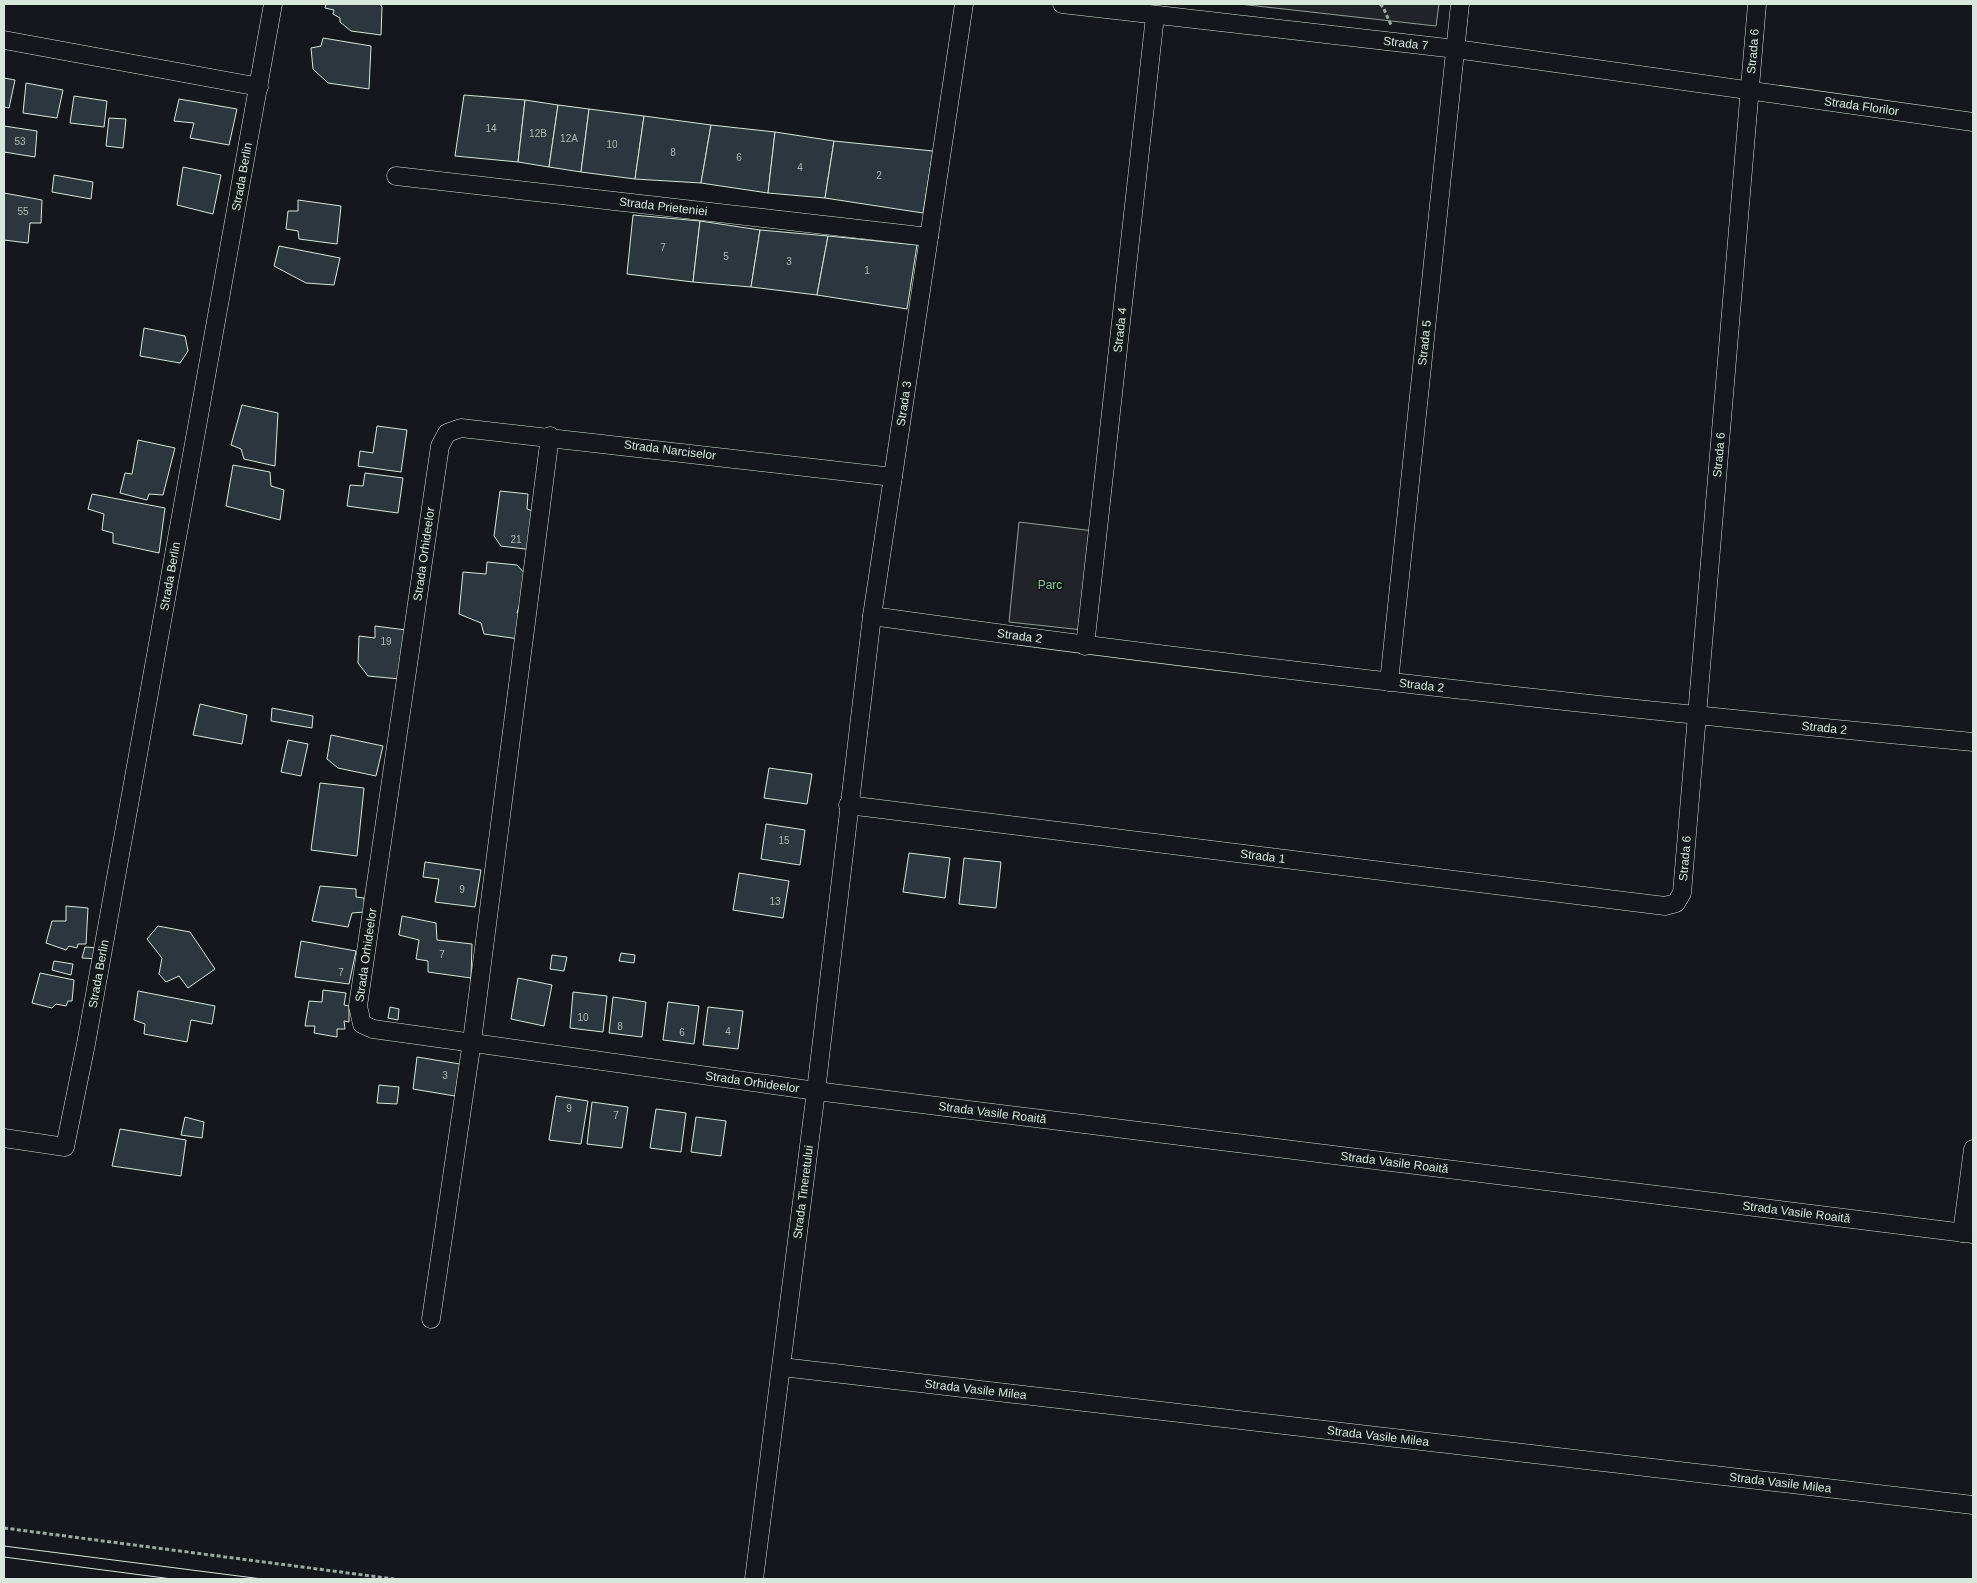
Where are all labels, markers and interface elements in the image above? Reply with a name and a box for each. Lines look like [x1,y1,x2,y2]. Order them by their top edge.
street label: Strada 6 [1744,28,1762,75]
street label: Strada 7 [1382,34,1429,53]
street label: Strada Florilor [1823,94,1900,118]
house number: 14 [485,123,497,134]
house number: 12B [529,128,547,139]
house number: 12A [560,133,578,144]
house number: 53 [14,136,26,147]
house number: 10 [606,139,618,150]
street label: Strada Berlin [229,141,255,212]
house number: 8 [670,147,676,158]
house number: 6 [736,152,742,163]
house number: 4 [797,162,803,173]
house number: 2 [876,170,882,181]
street label: Strada Prieteniei [618,195,708,219]
house number: 55 [17,206,29,217]
house number: 7 [660,242,666,253]
house number: 5 [723,251,729,262]
house number: 3 [786,256,792,267]
house number: 1 [864,265,870,276]
street label: Strada 4 [1111,306,1130,353]
street label: Strada 5 [1415,319,1434,366]
street label: Strada 3 [894,380,914,427]
street label: Strada 6 [1710,431,1728,478]
street label: Strada Narciselor [623,437,717,463]
street label: Strada Orhideelor [410,506,438,602]
house number: 21 [510,534,522,545]
street label: Strada Berlin [157,541,183,612]
park label: Parc [1038,578,1062,592]
street label: Strada 2 [996,626,1043,646]
house number: 19 [380,636,392,647]
street label: Strada 2 [1398,676,1445,695]
street label: Strada 2 [1801,719,1848,737]
house number: 15 [778,835,790,846]
street label: Strada 6 [1676,835,1694,882]
street label: Strada 1 [1239,847,1287,866]
house number: 9 [459,884,465,895]
house number: 13 [769,896,781,907]
street label: Strada Orhideelor [352,907,380,1003]
street label: Strada Berlin [86,938,112,1009]
house number: 7 [439,949,445,960]
house number: 7 [338,967,344,978]
house number: 10 [577,1012,589,1023]
house number: 8 [617,1021,623,1032]
house number: 4 [725,1026,731,1037]
house number: 6 [679,1027,685,1038]
street label: Strada Orhideelor [704,1069,800,1096]
house number: 3 [442,1070,448,1081]
street label: Strada Vasile Roaită [938,1099,1048,1126]
house number: 9 [566,1103,572,1114]
house number: 7 [613,1110,619,1121]
street label: Strada Tineretului [790,1144,816,1240]
street label: Strada Vasile Roaită [1340,1149,1449,1176]
street label: Strada Vasile Roaită [1742,1199,1851,1226]
street label: Strada Vasile Milea [924,1377,1028,1402]
street label: Strada Vasile Milea [1326,1423,1430,1449]
street label: Strada Vasile Milea [1729,1470,1832,1496]

